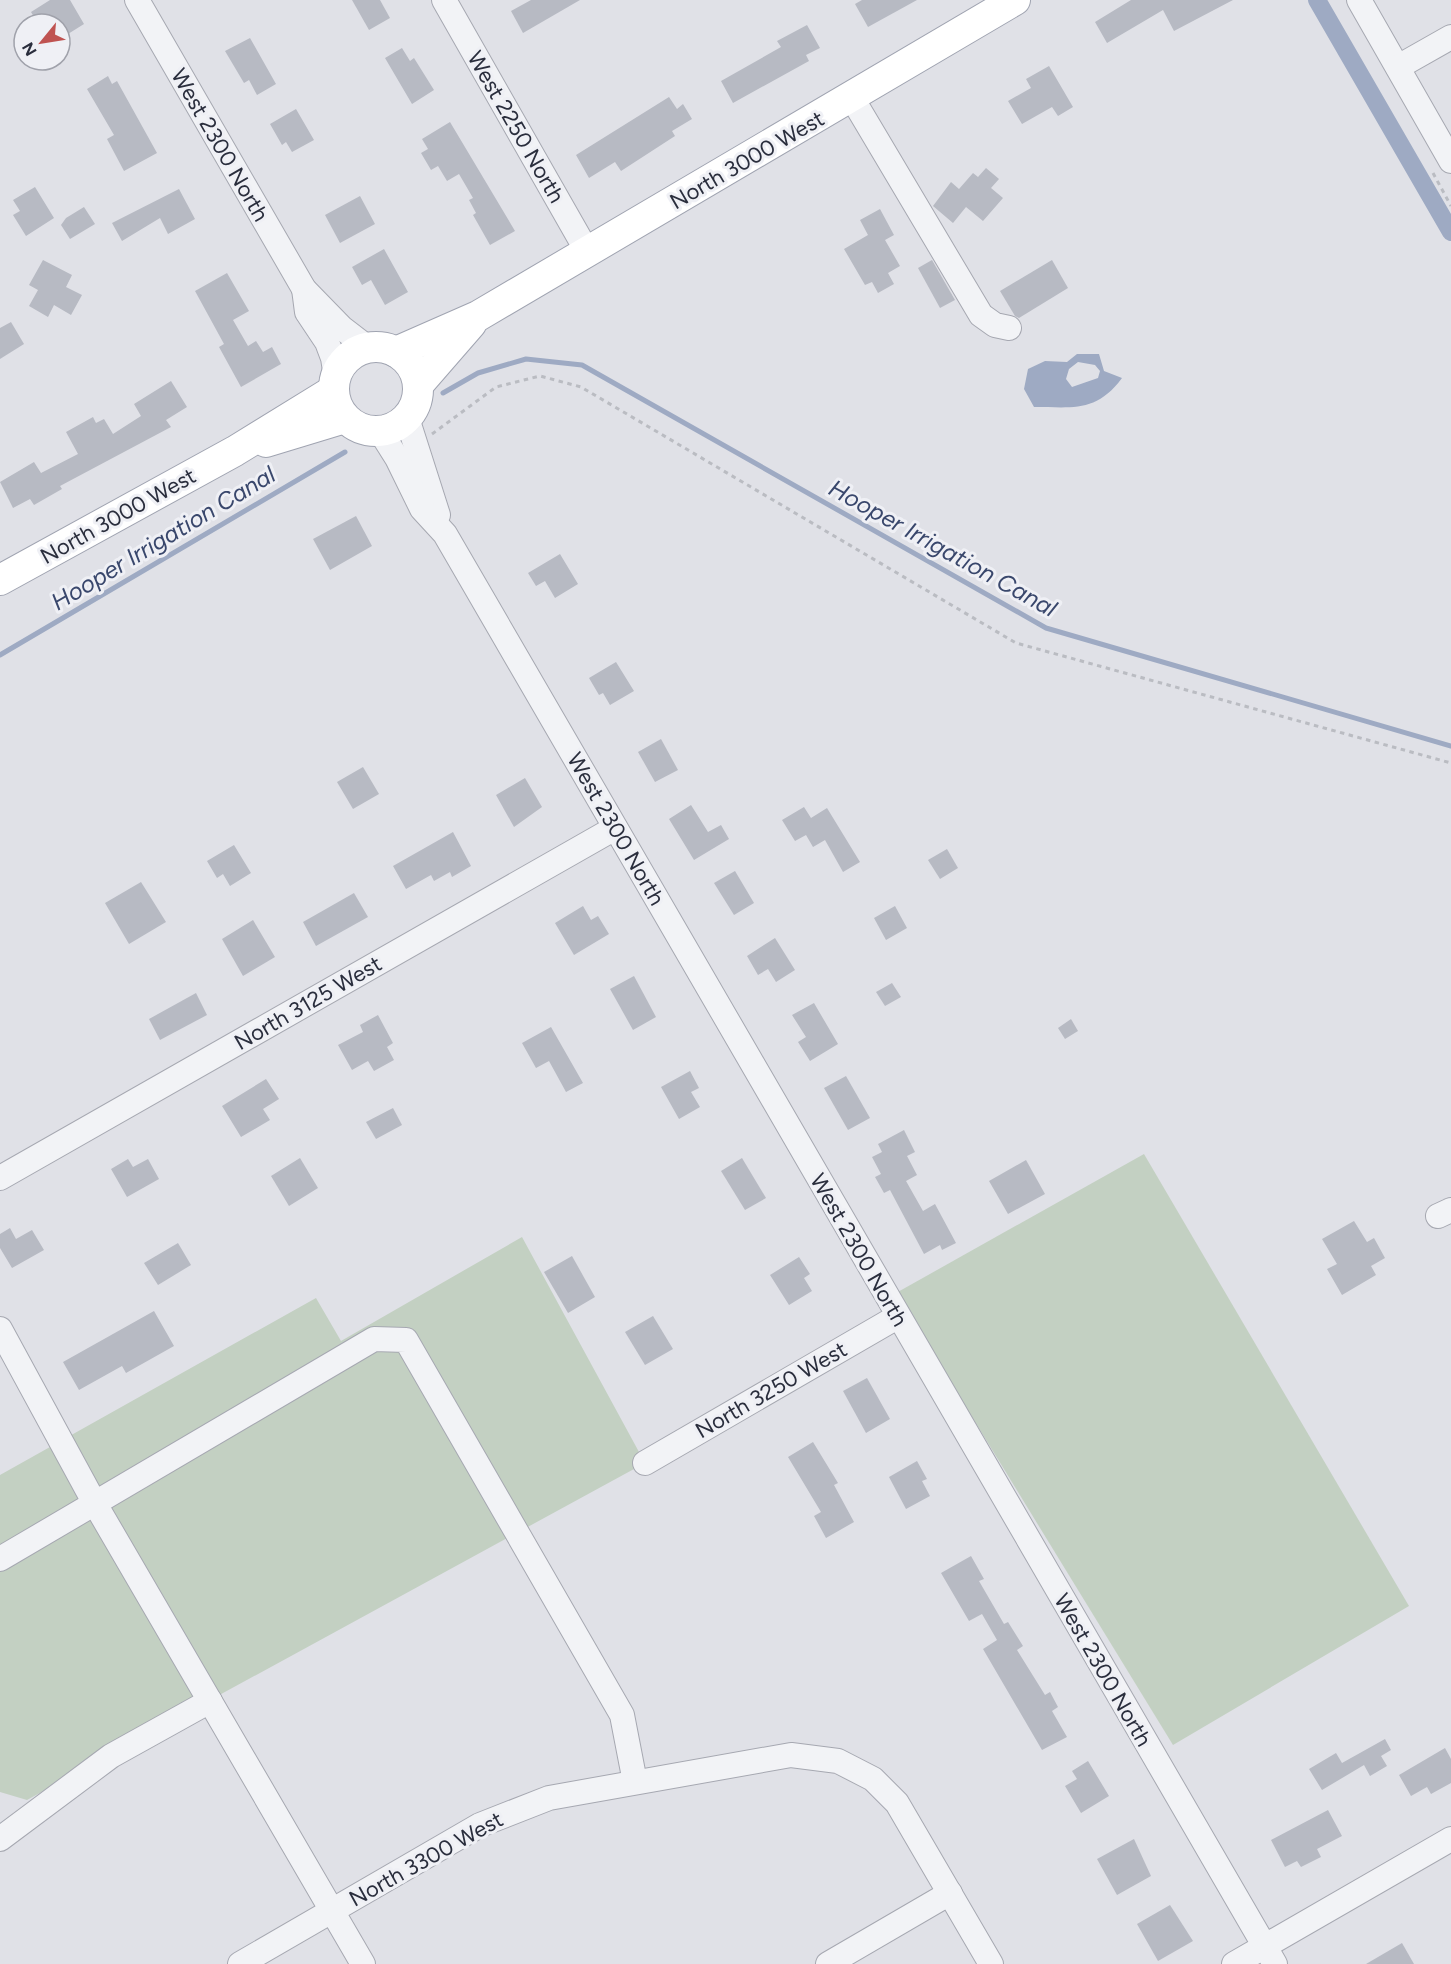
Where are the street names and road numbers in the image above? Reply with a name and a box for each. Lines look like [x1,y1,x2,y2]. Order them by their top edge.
street label: West 2250 North [462,46,570,208]
street label: West 2300 North [165,64,275,226]
street label: North 3000 West [665,105,829,215]
street label: North 3000 West [35,462,201,570]
street label: West 2300 North [561,748,671,910]
street label: North 3125 West [230,950,386,1056]
street label: West 2300 North [804,1169,914,1331]
street label: North 3250 West [690,1336,852,1444]
street label: West 2300 North [1048,1589,1158,1751]
street label: North 3300 West [344,1806,508,1912]

